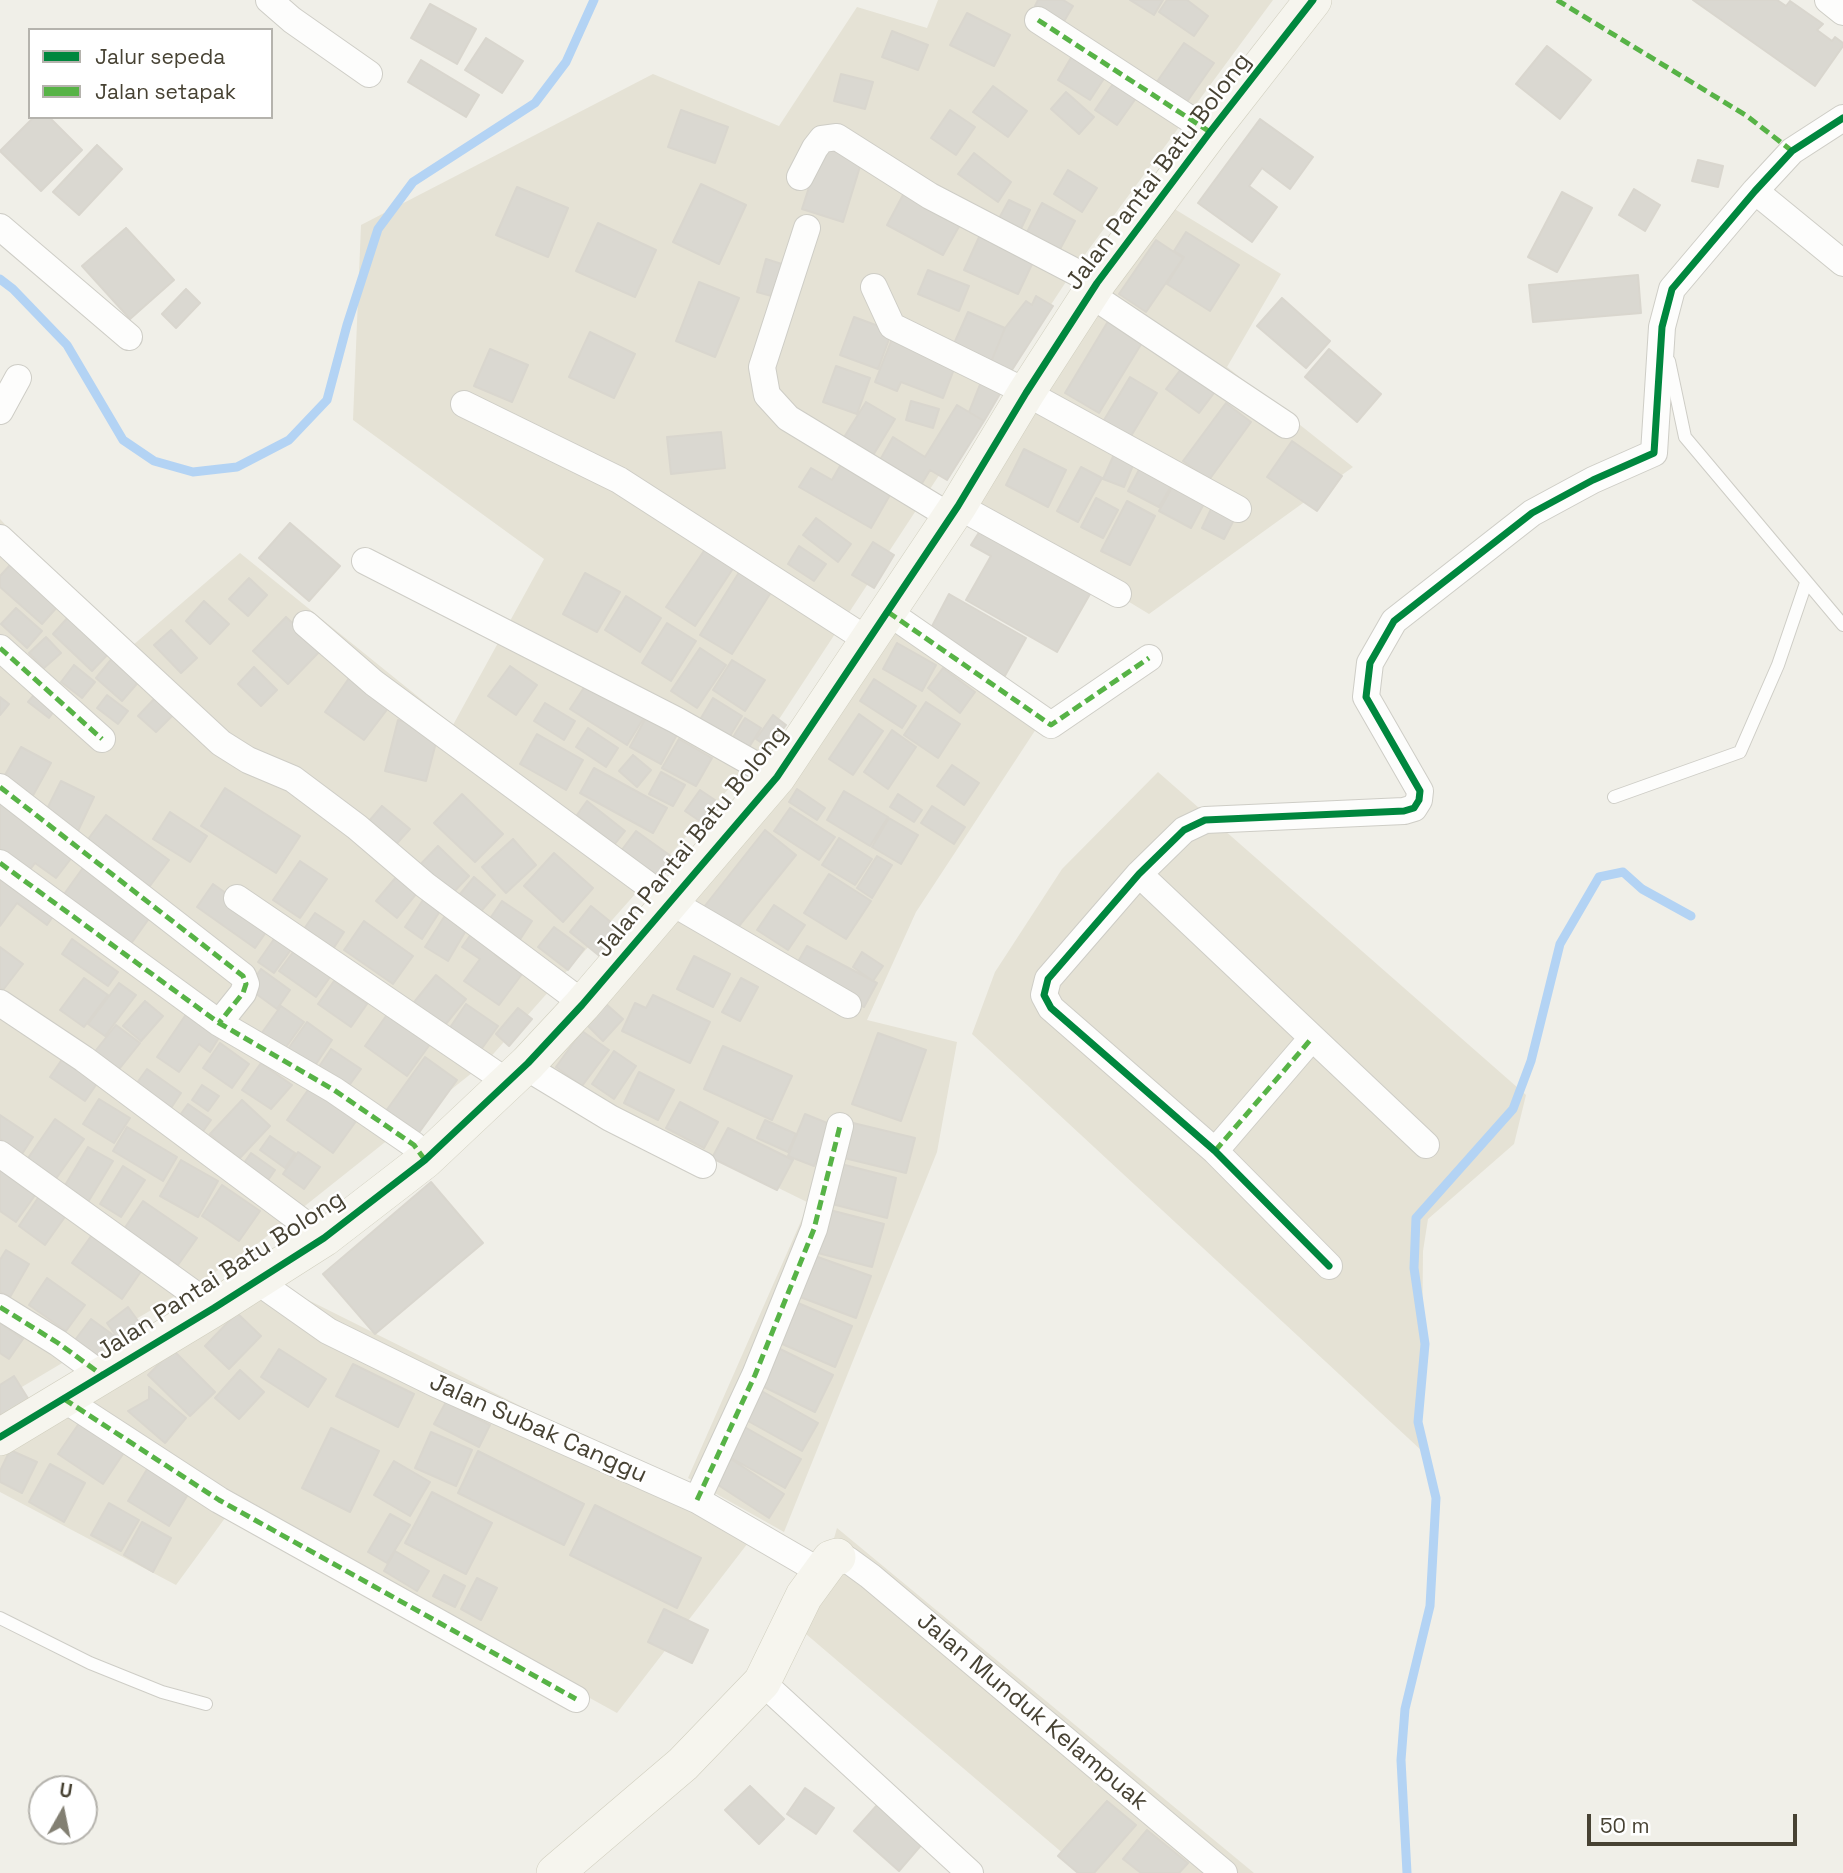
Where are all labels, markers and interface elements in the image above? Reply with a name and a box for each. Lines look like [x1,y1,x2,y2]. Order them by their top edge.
legend [28,28,273,119]
text: Jalur sepeda [95,43,225,70]
street label: Jalan Pantai Batu Bolong [1060,48,1258,296]
text: Jalan setapak [95,78,236,105]
street label: Jalan Pantai Batu Bolong [590,720,794,964]
street label: Jalan Pantai Batu Bolong [92,1185,350,1367]
street label: Jalan Subak Canggu [425,1368,651,1490]
street label: Jalan Munduk Kelampuak [911,1607,1153,1817]
north arrow [28,1775,98,1845]
text: U [58,1777,74,1804]
scale bar [1591,1800,1801,1844]
text: 50 m [1600,1812,1650,1839]

